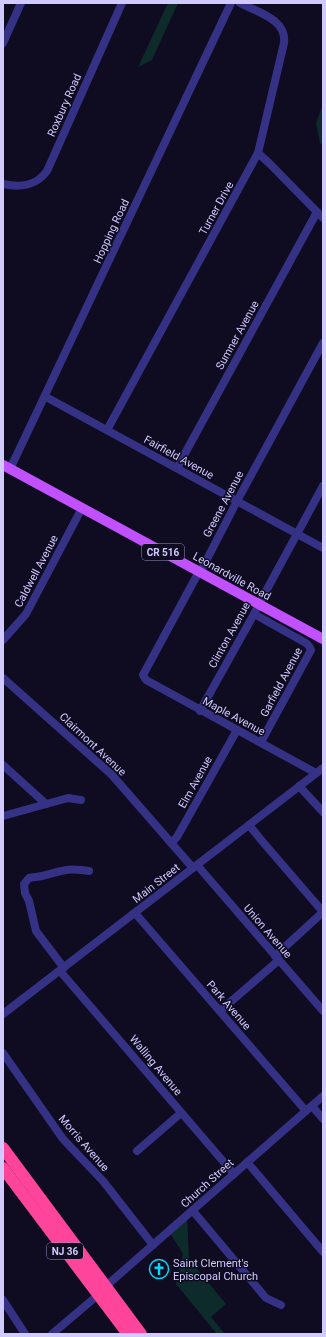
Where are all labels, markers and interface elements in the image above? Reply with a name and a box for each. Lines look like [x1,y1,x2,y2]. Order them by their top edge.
street label: Roxbury Road [45,72,84,139]
street label: Turner Drive [196,179,236,237]
street label: Hopping Road [91,197,132,265]
street label: Sumner Avenue [213,298,262,372]
street label: Fairfield Avenue [142,433,216,482]
street label: Greene Avenue [200,469,246,540]
street label: Caldwell Avenue [12,533,61,610]
road number: CR 516 [142,544,184,560]
street label: Leonardville Road [191,550,273,603]
street label: Clinton Avenue [206,600,253,670]
street label: Garfield Avenue [258,645,305,719]
street label: Maple Avenue [200,695,267,738]
street label: Clairmont Avenue [57,710,129,779]
street label: Elm Avenue [176,754,215,810]
street label: Main Street [130,861,183,906]
street label: Union Avenue [241,902,295,961]
street label: Park Avenue [204,978,254,1033]
street label: Walling Avenue [127,1033,185,1098]
street label: Morris Avenue [56,1113,112,1174]
street label: Church Street [178,1156,237,1210]
road number: NJ 36 [47,1243,83,1259]
place label: Saint Clement's Episcopal Church [173,1257,258,1283]
church icon: Saint Clement's Episcopal Church [148,1258,170,1280]

